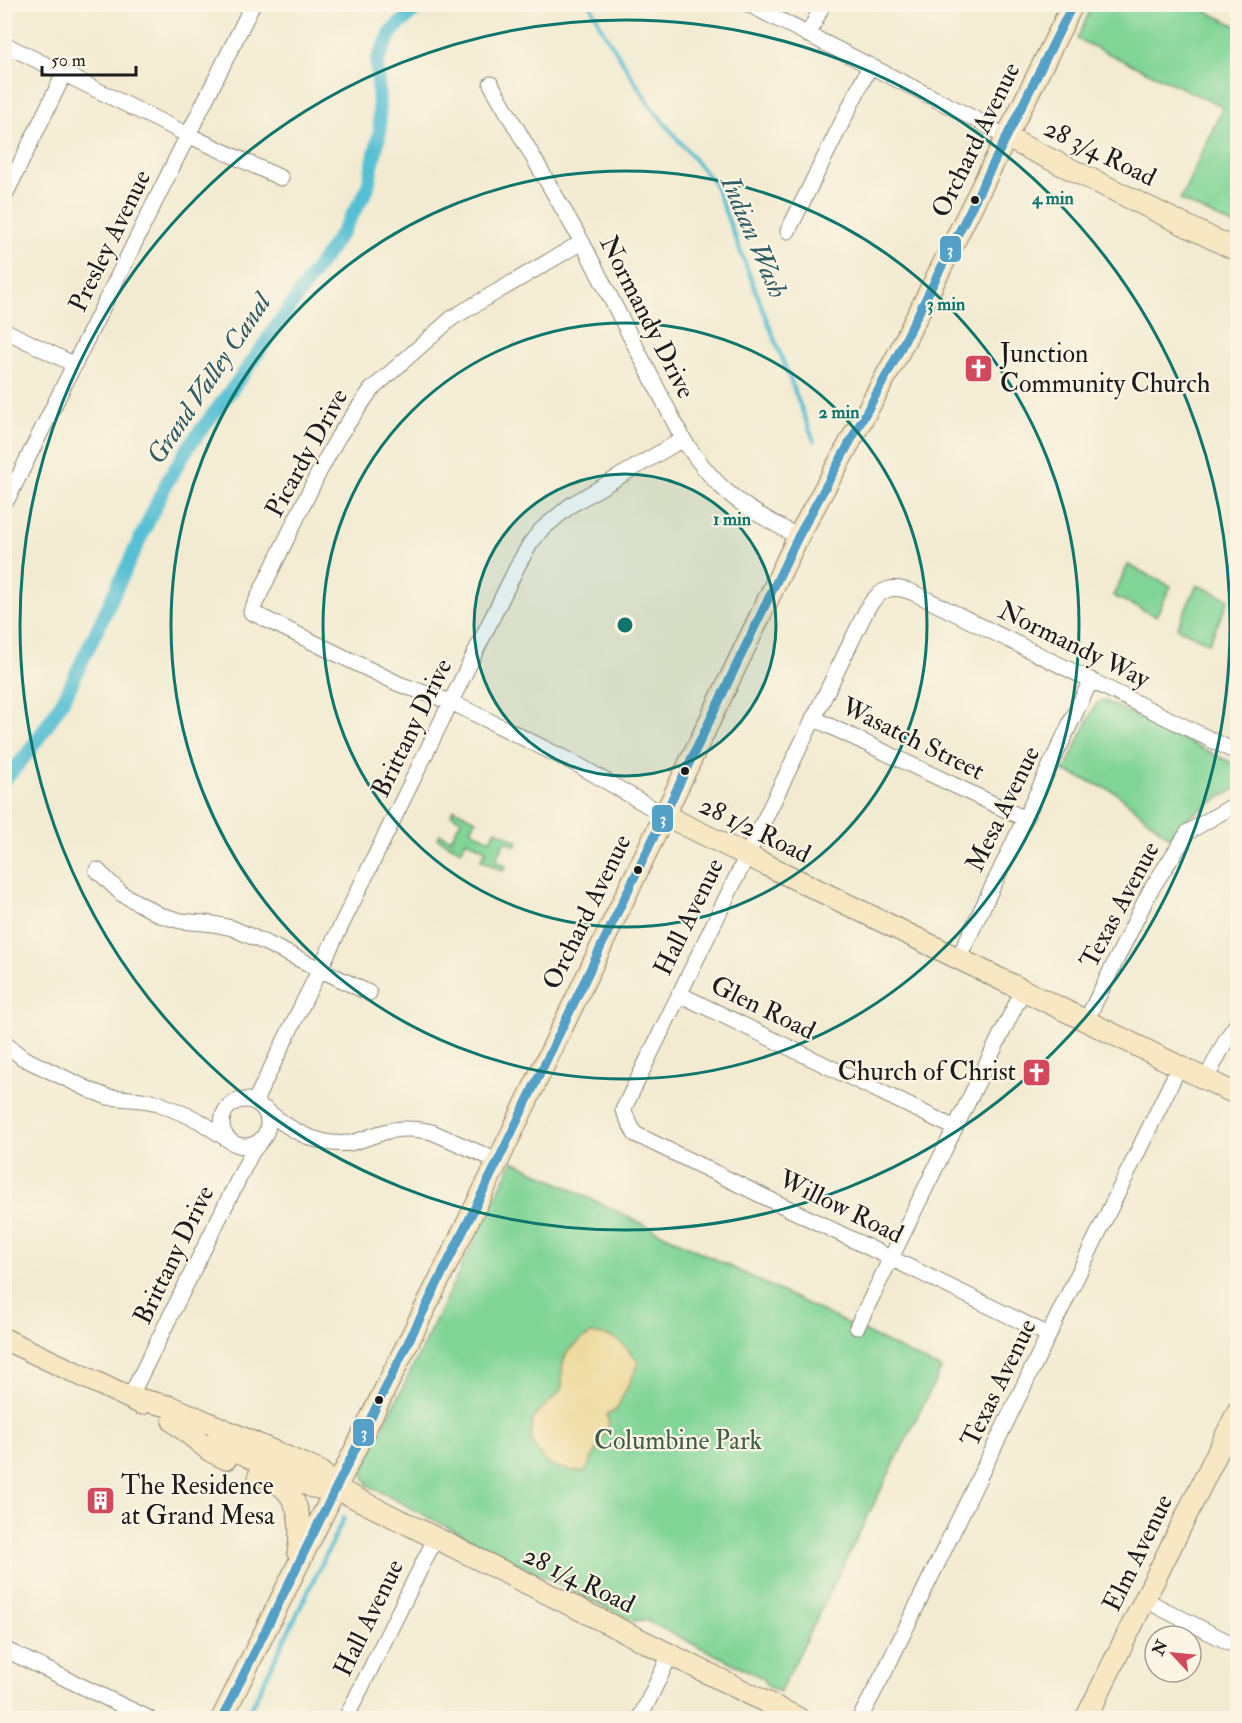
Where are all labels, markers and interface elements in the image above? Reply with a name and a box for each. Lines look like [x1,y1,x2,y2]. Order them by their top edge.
scale bar [42,39,136,77]
text: 50 m [51,49,86,72]
street label: Orchard Avenue [925,57,1027,223]
street label: 28 3/4 Road [1039,112,1161,194]
street label: Presley Avenue [62,165,158,317]
water label: Indian Wash [713,169,795,303]
text: 4 min [1031,187,1074,210]
unlabelled marker [969,194,981,206]
street label: Normandy Drive [592,230,702,404]
line badge: 3 [939,235,962,263]
text: 3 [947,240,953,260]
water label: Grand Valley Canal [140,285,280,471]
text: 3 min [927,293,966,316]
place label: Junction Community Church [999,338,1211,400]
church icon: Junction Community Church [963,353,995,385]
street label: Picardy Drive [259,383,355,523]
text: 2 min [819,401,860,424]
text: 1 min [713,508,752,531]
street label: Normandy Way [993,594,1156,696]
centre of rings [615,615,635,635]
street label: Brittany Drive [365,653,459,803]
street label: Wasatch Street [835,690,990,787]
street label: Mesa Avenue [959,741,1047,877]
unlabelled marker [679,765,691,777]
street label: 28 1/2 Road [694,789,816,871]
line badge: 3 [651,804,674,833]
text: 3 [660,809,666,829]
street label: Orchard Avenue [536,829,638,995]
street label: Texas Avenue [1073,836,1167,974]
street label: Hall Avenue [647,853,731,981]
unlabelled marker [632,864,644,876]
street label: Glen Road [705,969,821,1047]
place label: Church of Christ [838,1056,1016,1088]
church icon: Church of Christ [1021,1056,1053,1088]
street label: Willow Road [773,1163,909,1251]
street label: Brittany Drive [127,1180,221,1330]
street label: Texas Avenue [954,1314,1044,1452]
unlabelled marker [373,1394,385,1406]
line badge: 3 [352,1418,375,1447]
text: 3 [361,1423,367,1443]
park label: Columbine Park [594,1425,763,1457]
place label: The Residence at Grand Mesa [121,1470,275,1532]
building icon: The Residence at Grand Mesa [84,1485,116,1517]
street label: Elm Avenue [1096,1489,1180,1617]
street label: 28 1/4 Road [518,1539,640,1621]
street label: Hall Avenue [327,1554,411,1682]
north arrow [1143,1624,1203,1684]
text: N [1148,1636,1173,1660]

